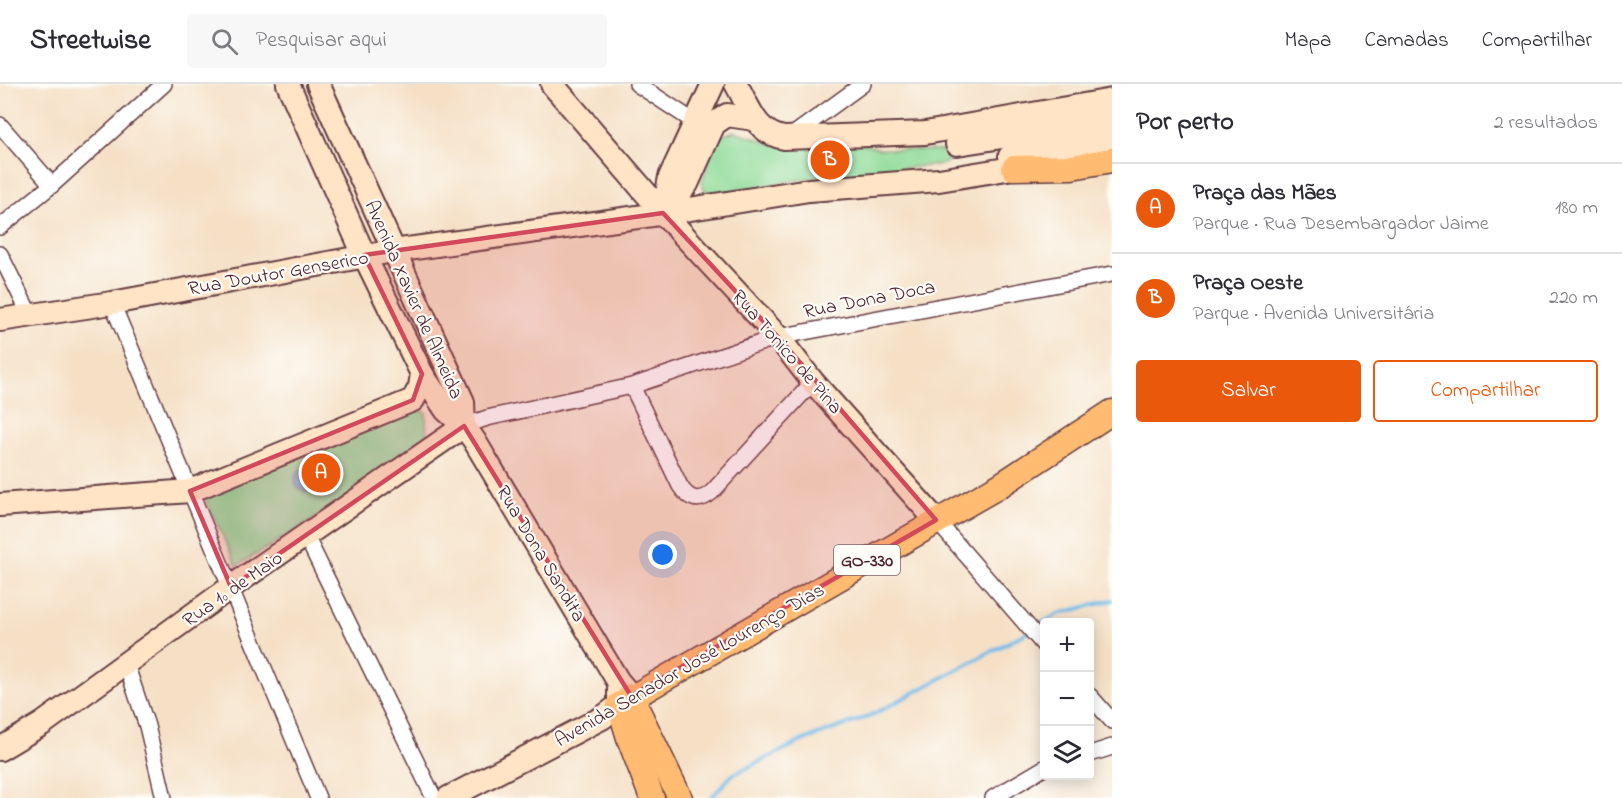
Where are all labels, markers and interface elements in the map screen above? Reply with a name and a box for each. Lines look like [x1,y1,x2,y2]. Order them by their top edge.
search box [187,14,607,68]
text: Streetwise [30,21,151,62]
icon: search [208,25,241,58]
text: Pesquisar aqui [256,25,387,57]
text: Mapa [1285,26,1331,56]
text: Camadas [1364,26,1449,56]
text: Compartilhar [1482,26,1592,56]
text: Por perto [1136,104,1234,142]
text: 2 resultados [1494,109,1598,138]
pin: B [810,138,850,182]
text: Praça das Mães [1193,178,1337,210]
text: A [1149,194,1162,223]
text: 180 m [1555,194,1598,223]
street label: Avenida Xavier de Almeida [356,196,470,404]
text: Parque · Rua Desembargador Jaime [1193,210,1489,239]
street label: Rua Doutor Genserico [186,244,371,305]
text: Praça Oeste [1193,268,1303,300]
street label: Rua Dona Doca [801,273,938,327]
street label: Rua Tonico de Pina [724,284,849,421]
text: B [1149,284,1162,313]
text: 220 m [1549,284,1598,313]
text: Parque · Avenida Universitária [1193,300,1434,329]
button: Salvar [1136,360,1361,422]
button: Compartilhar [1373,360,1598,422]
pin: A [302,450,340,496]
street label: Rua Dona Sandita [488,480,592,628]
your location [648,540,677,569]
street label: Rua 1º de Maio [177,545,290,635]
road number: GO-330 [834,545,900,575]
street label: Avenida Senador José Lourenço Dias [550,577,831,756]
map controls [1040,618,1094,780]
button: + [1040,618,1094,672]
button: − [1040,672,1094,726]
button: layers [1040,726,1094,780]

